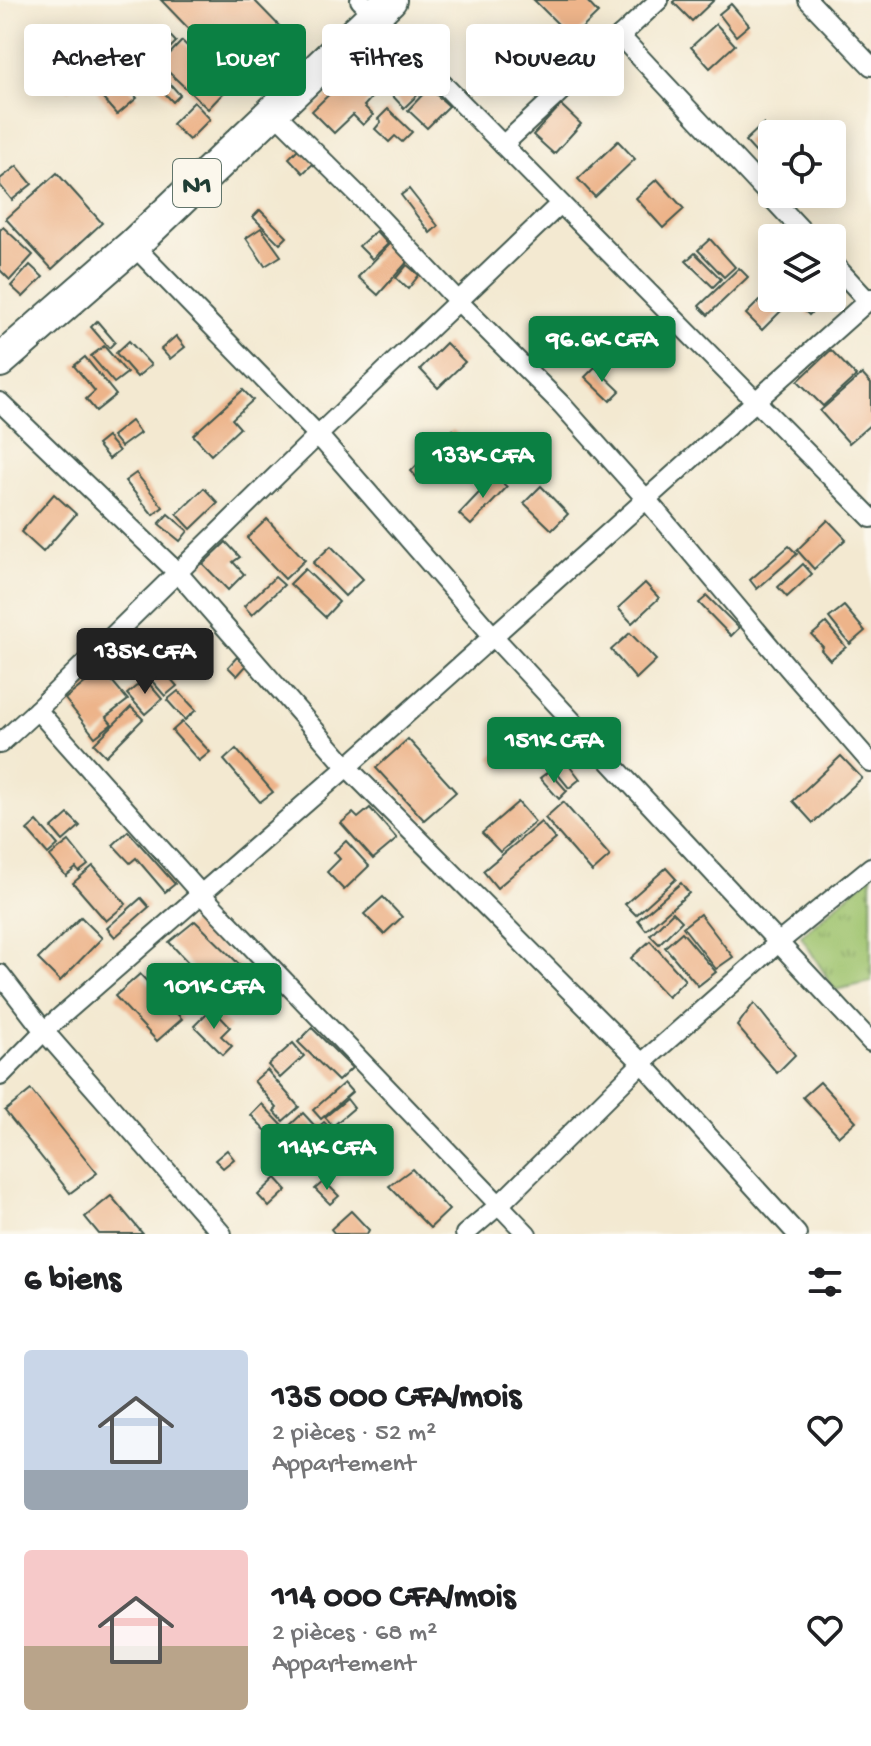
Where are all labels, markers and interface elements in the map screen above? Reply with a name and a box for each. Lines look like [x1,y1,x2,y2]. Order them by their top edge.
chip: Acheter [24,24,171,96]
chip: Louer [187,24,306,96]
chip: Filtres [322,24,450,96]
chip: Nouveau [466,24,624,96]
map controls [758,120,846,312]
button: locate [758,120,846,208]
road number: N1 [173,159,221,207]
button: layers [758,224,846,312]
pin: 96.6K CFA [510,316,694,384]
text: 96.6K CFA [547,326,657,357]
pin: 133K CFA [400,432,566,500]
text: 133K CFA [433,442,533,473]
pin: 135K CFA [62,628,228,696]
text: 135K CFA [95,638,195,669]
pin: 151K CFA [471,717,637,785]
text: 151K CFA [505,727,603,758]
pin: 101K CFA [131,963,297,1031]
text: 101K CFA [165,973,264,1004]
pin: 114K CFA [244,1124,410,1192]
text: 114K CFA [279,1134,375,1165]
icon: filters [803,1260,847,1304]
text: 6 biens [24,1262,121,1302]
text: 135 000 CFA/mois [272,1379,521,1419]
icon: home [88,1382,184,1478]
icon: heart [803,1408,847,1452]
text: 2 pièces · 52 m² [272,1419,436,1450]
text: Appartement [272,1450,415,1481]
text: 114 000 CFA/mois [272,1579,515,1619]
icon: home [88,1582,184,1678]
icon: heart [803,1608,847,1652]
text: 2 pièces · 68 m² [272,1619,437,1650]
text: Appartement [272,1650,415,1681]

